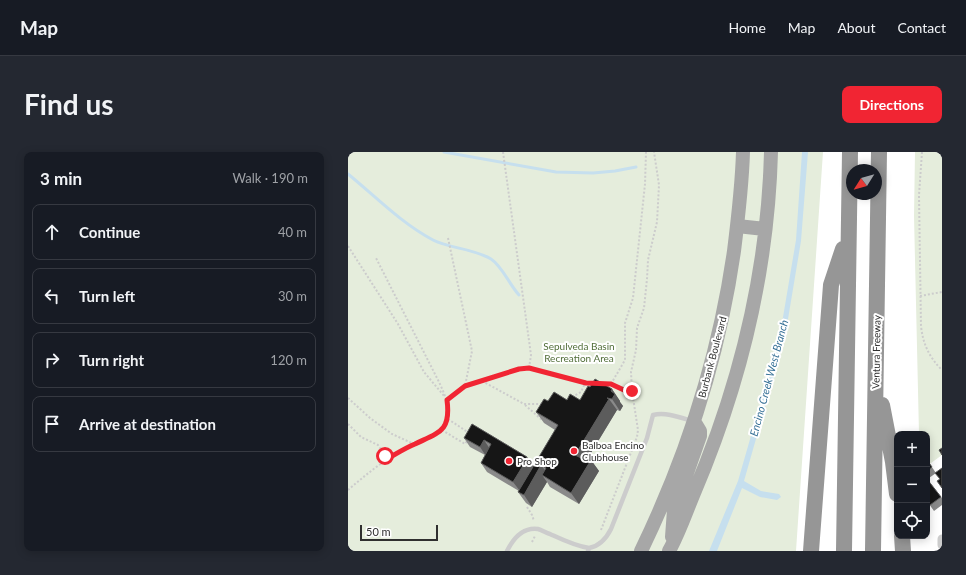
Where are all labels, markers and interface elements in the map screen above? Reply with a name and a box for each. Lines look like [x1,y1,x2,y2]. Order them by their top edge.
text: Map [20,16,58,39]
text: Home [728,19,766,36]
text: Map [788,19,815,36]
text: About [837,19,875,36]
text: Contact [897,19,946,36]
button: Directions [842,86,942,123]
text: Find us [24,87,114,121]
north arrow [846,164,882,200]
text: 3 min [40,168,82,189]
text: Walk · 190 m [232,170,308,186]
icon: ahead [41,221,63,243]
text: Continue [79,223,140,241]
text: 40 m [278,224,307,240]
icon: left [41,285,63,307]
text: Turn left [79,287,135,305]
text: 30 m [278,288,307,304]
street label: Ventura Freeway [869,314,883,389]
street label: Burbank Boulevard [695,315,729,399]
water label: Encino Creek West Branch [747,318,790,438]
park label: Sepulveda Basin Recreation Area [543,340,615,364]
icon: right [41,349,63,371]
text: Turn right [79,351,144,369]
text: 120 m [270,352,307,368]
route end [623,382,641,400]
icon: arrive [41,413,63,435]
text: Arrive at destination [79,415,216,433]
map controls [894,431,930,539]
button: + [894,431,930,467]
place label: Balboa Encino Clubhouse [582,439,644,463]
marker: Balboa Encino Clubhouse [569,446,579,456]
route start [376,447,394,465]
place label: Pro Shop [517,455,557,467]
marker: Pro Shop [504,456,514,466]
button: − [894,467,930,503]
button: locate [894,503,930,539]
scale bar [360,523,438,542]
text: 50 m [366,525,391,538]

